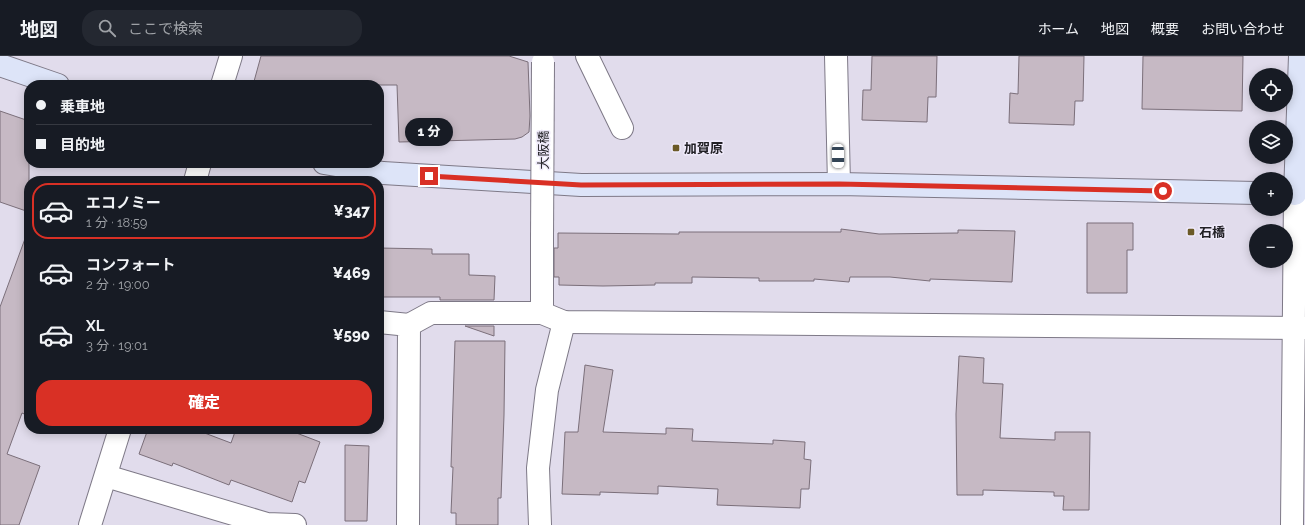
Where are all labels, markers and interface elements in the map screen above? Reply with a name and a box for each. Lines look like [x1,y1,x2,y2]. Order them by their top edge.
search box [82,10,362,46]
icon: search [96,17,118,39]
text: 地図 [20,18,58,40]
text: ここで検索 [128,20,203,38]
text: ホーム [1037,21,1079,37]
text: 地図 [1101,21,1129,37]
text: 概要 [1151,21,1179,37]
text: お問い合わせ [1201,21,1285,37]
map controls [1249,68,1293,268]
button: locate [1249,68,1293,112]
text: 乗車地 [60,98,105,116]
callout: 1 分 [405,118,453,146]
button: layers [1249,120,1293,164]
text: 1 分 [418,124,440,139]
street label: 大阪橋 [536,130,551,170]
text: 目的地 [60,136,105,154]
place label: 加賀原 [684,141,723,156]
marker: 加賀原 [671,143,681,153]
car [832,144,844,168]
route end [420,167,438,185]
button: + [1249,172,1293,216]
route start [1154,182,1172,200]
icon: car [38,193,74,229]
text: エコノミー [86,194,161,212]
text: ¥347 [333,202,370,220]
text: 1 分 · 18:59 [86,215,147,230]
button: − [1249,224,1293,268]
place label: 石橋 [1199,225,1225,240]
marker: 石橋 [1186,227,1196,237]
icon: car [38,255,74,291]
text: コンフォート [86,256,176,274]
text: ¥469 [332,264,370,282]
text: 2 分 · 19:00 [86,277,150,292]
icon: car [38,317,74,353]
text: XL [86,317,104,335]
text: ¥590 [333,326,370,344]
text: 3 分 · 19:01 [86,338,148,353]
button: 確定 [36,380,372,426]

